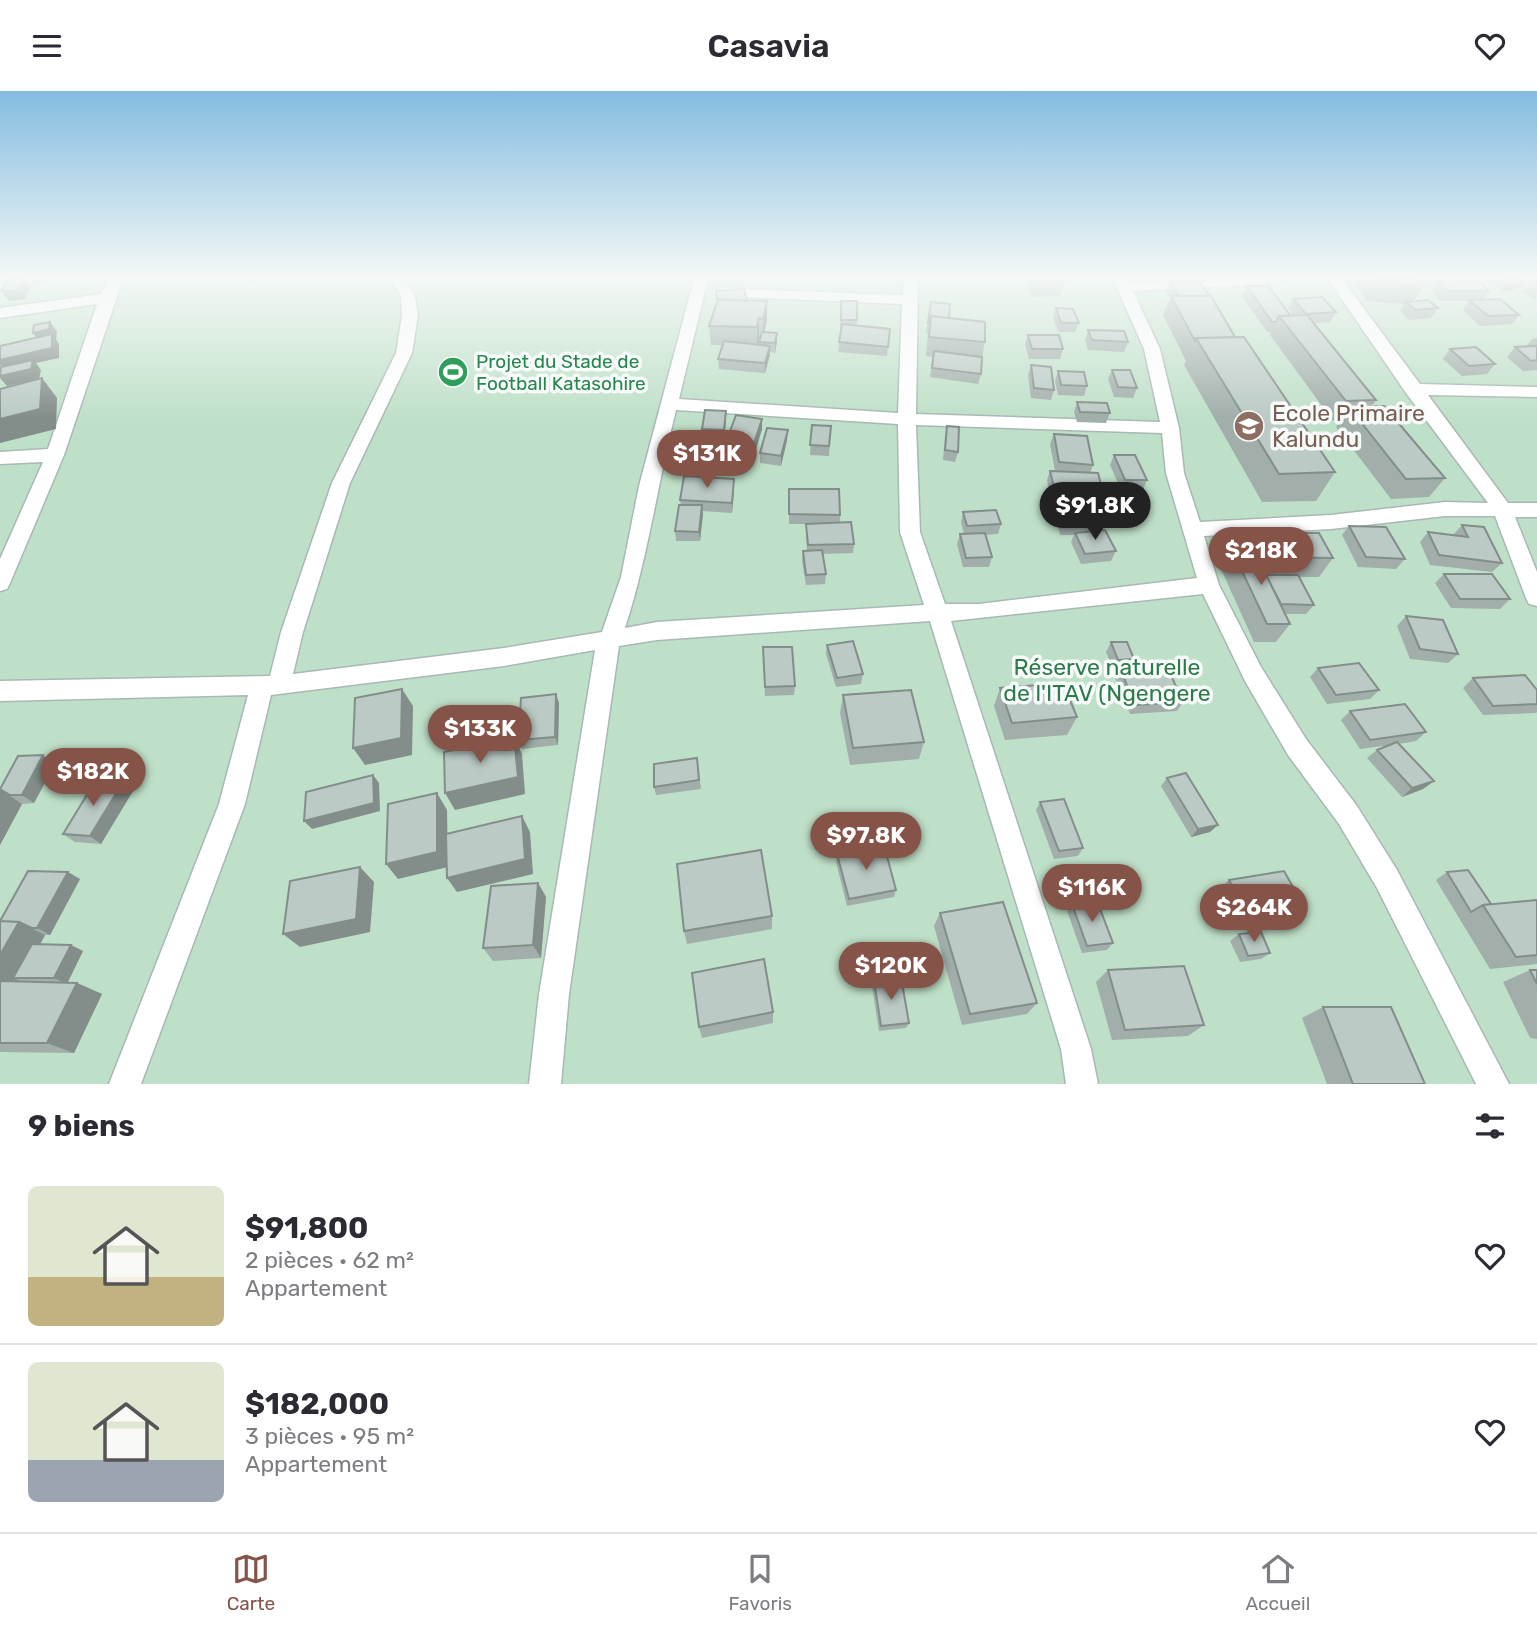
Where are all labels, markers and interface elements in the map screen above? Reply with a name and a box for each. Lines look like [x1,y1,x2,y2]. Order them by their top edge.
icon: menu [28,27,66,65]
text: Casavia [707,27,830,65]
icon: heart [1471,27,1509,65]
place label: Projet du Stade de Football Katasohire [476,350,646,395]
sports icon: Projet du Stade de Football Katasohire [436,355,470,389]
place label: Ecole Primaire Kalundu [1272,399,1425,453]
school or university icon: Ecole Primaire Kalundu [1232,409,1266,443]
pin: $131K [658,431,756,490]
text: $131K [673,439,741,467]
pin: $91.8K [1038,483,1152,542]
text: $91.8K [1056,491,1134,519]
pin: $218K [1212,527,1310,587]
text: $218K [1225,536,1297,564]
park label: Réserve naturelle de l'ITAV (Ngengere [1003,653,1211,707]
pin: $133K [431,705,529,765]
text: $133K [444,714,516,742]
pin: $182K [44,749,142,808]
text: $182K [57,757,129,785]
pin: $97.8K [809,813,923,872]
text: $97.8K [826,821,906,849]
pin: $116K [1043,865,1141,924]
text: $116K [1058,873,1126,901]
pin: $264K [1205,885,1303,944]
text: $264K [1216,893,1292,921]
pin: $120K [842,943,940,1002]
text: $120K [855,951,927,979]
icon: filters [1471,1107,1509,1145]
text: 9 biens [28,1108,135,1144]
text: $91,800 [245,1210,369,1246]
icon: home [84,1214,168,1298]
icon: heart [1471,1237,1509,1275]
text: 2 pièces · 62 m² [245,1246,414,1274]
text: Appartement [245,1274,387,1302]
text: $182,000 [245,1386,389,1422]
icon: home [84,1390,168,1474]
icon: heart [1471,1413,1509,1451]
text: 3 pièces · 95 m² [245,1422,414,1450]
text: Appartement [245,1450,387,1478]
tab: Carte [227,1550,275,1615]
tab: Favoris [729,1550,792,1615]
tab: Accueil [1245,1550,1310,1615]

